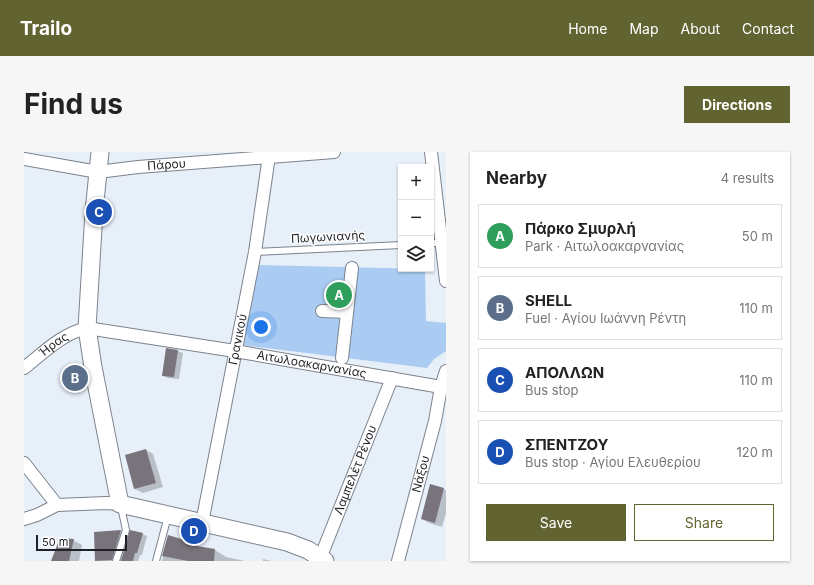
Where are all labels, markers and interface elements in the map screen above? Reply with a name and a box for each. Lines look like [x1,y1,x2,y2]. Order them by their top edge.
text: Trailo [20,17,72,40]
text: Home [568,20,607,37]
text: Map [629,20,659,37]
text: About [681,20,720,37]
text: Contact [742,20,794,37]
button: Directions [684,86,790,123]
text: Find us [24,87,123,121]
street label: Πάρου [147,155,186,173]
map controls [398,164,434,272]
button: + [398,164,434,200]
text: Nearby [486,168,547,188]
text: 4 results [721,170,774,186]
pin: C [86,197,112,227]
button: − [398,200,434,236]
text: Πάρκο Σµυρλή [525,219,636,238]
street label: Πωγωνιανής [290,227,366,246]
text: A [495,228,505,244]
text: 50 m [742,228,773,244]
button: layers [398,236,434,272]
text: Park · Αιτωλοακαρνανίας [525,238,684,254]
pin: A [326,280,352,310]
text: SHELL [525,291,572,310]
text: B [496,300,504,316]
text: 110 m [739,300,773,316]
text: Fuel · Αγίου Ιωάννη Ρέντη [525,310,686,326]
street label: Γρανικού [225,313,250,366]
your location [251,317,271,337]
street label: Ήρας [36,328,71,360]
street label: Αιτωλοακαρνανίας [256,347,368,381]
pin: B [62,363,88,393]
text: ΑΠΟΛΛΩΝ [525,363,604,382]
text: C [495,372,505,388]
text: 110 m [739,372,773,388]
text: Bus stop [525,382,578,398]
street label: Λαμπελέτ Ρένου [330,423,379,517]
text: ΣΠΕΝΤΖΟΥ [525,435,609,454]
text: D [495,444,505,460]
text: 120 m [737,444,773,460]
street label: Νάξου [408,454,433,494]
text: Bus stop · Αγίου Ελευθερίου [525,454,701,470]
button: Save [486,504,626,541]
button: Share [634,504,774,541]
pin: D [181,516,207,546]
scale bar [36,533,127,552]
text: 50 m [42,535,68,549]

